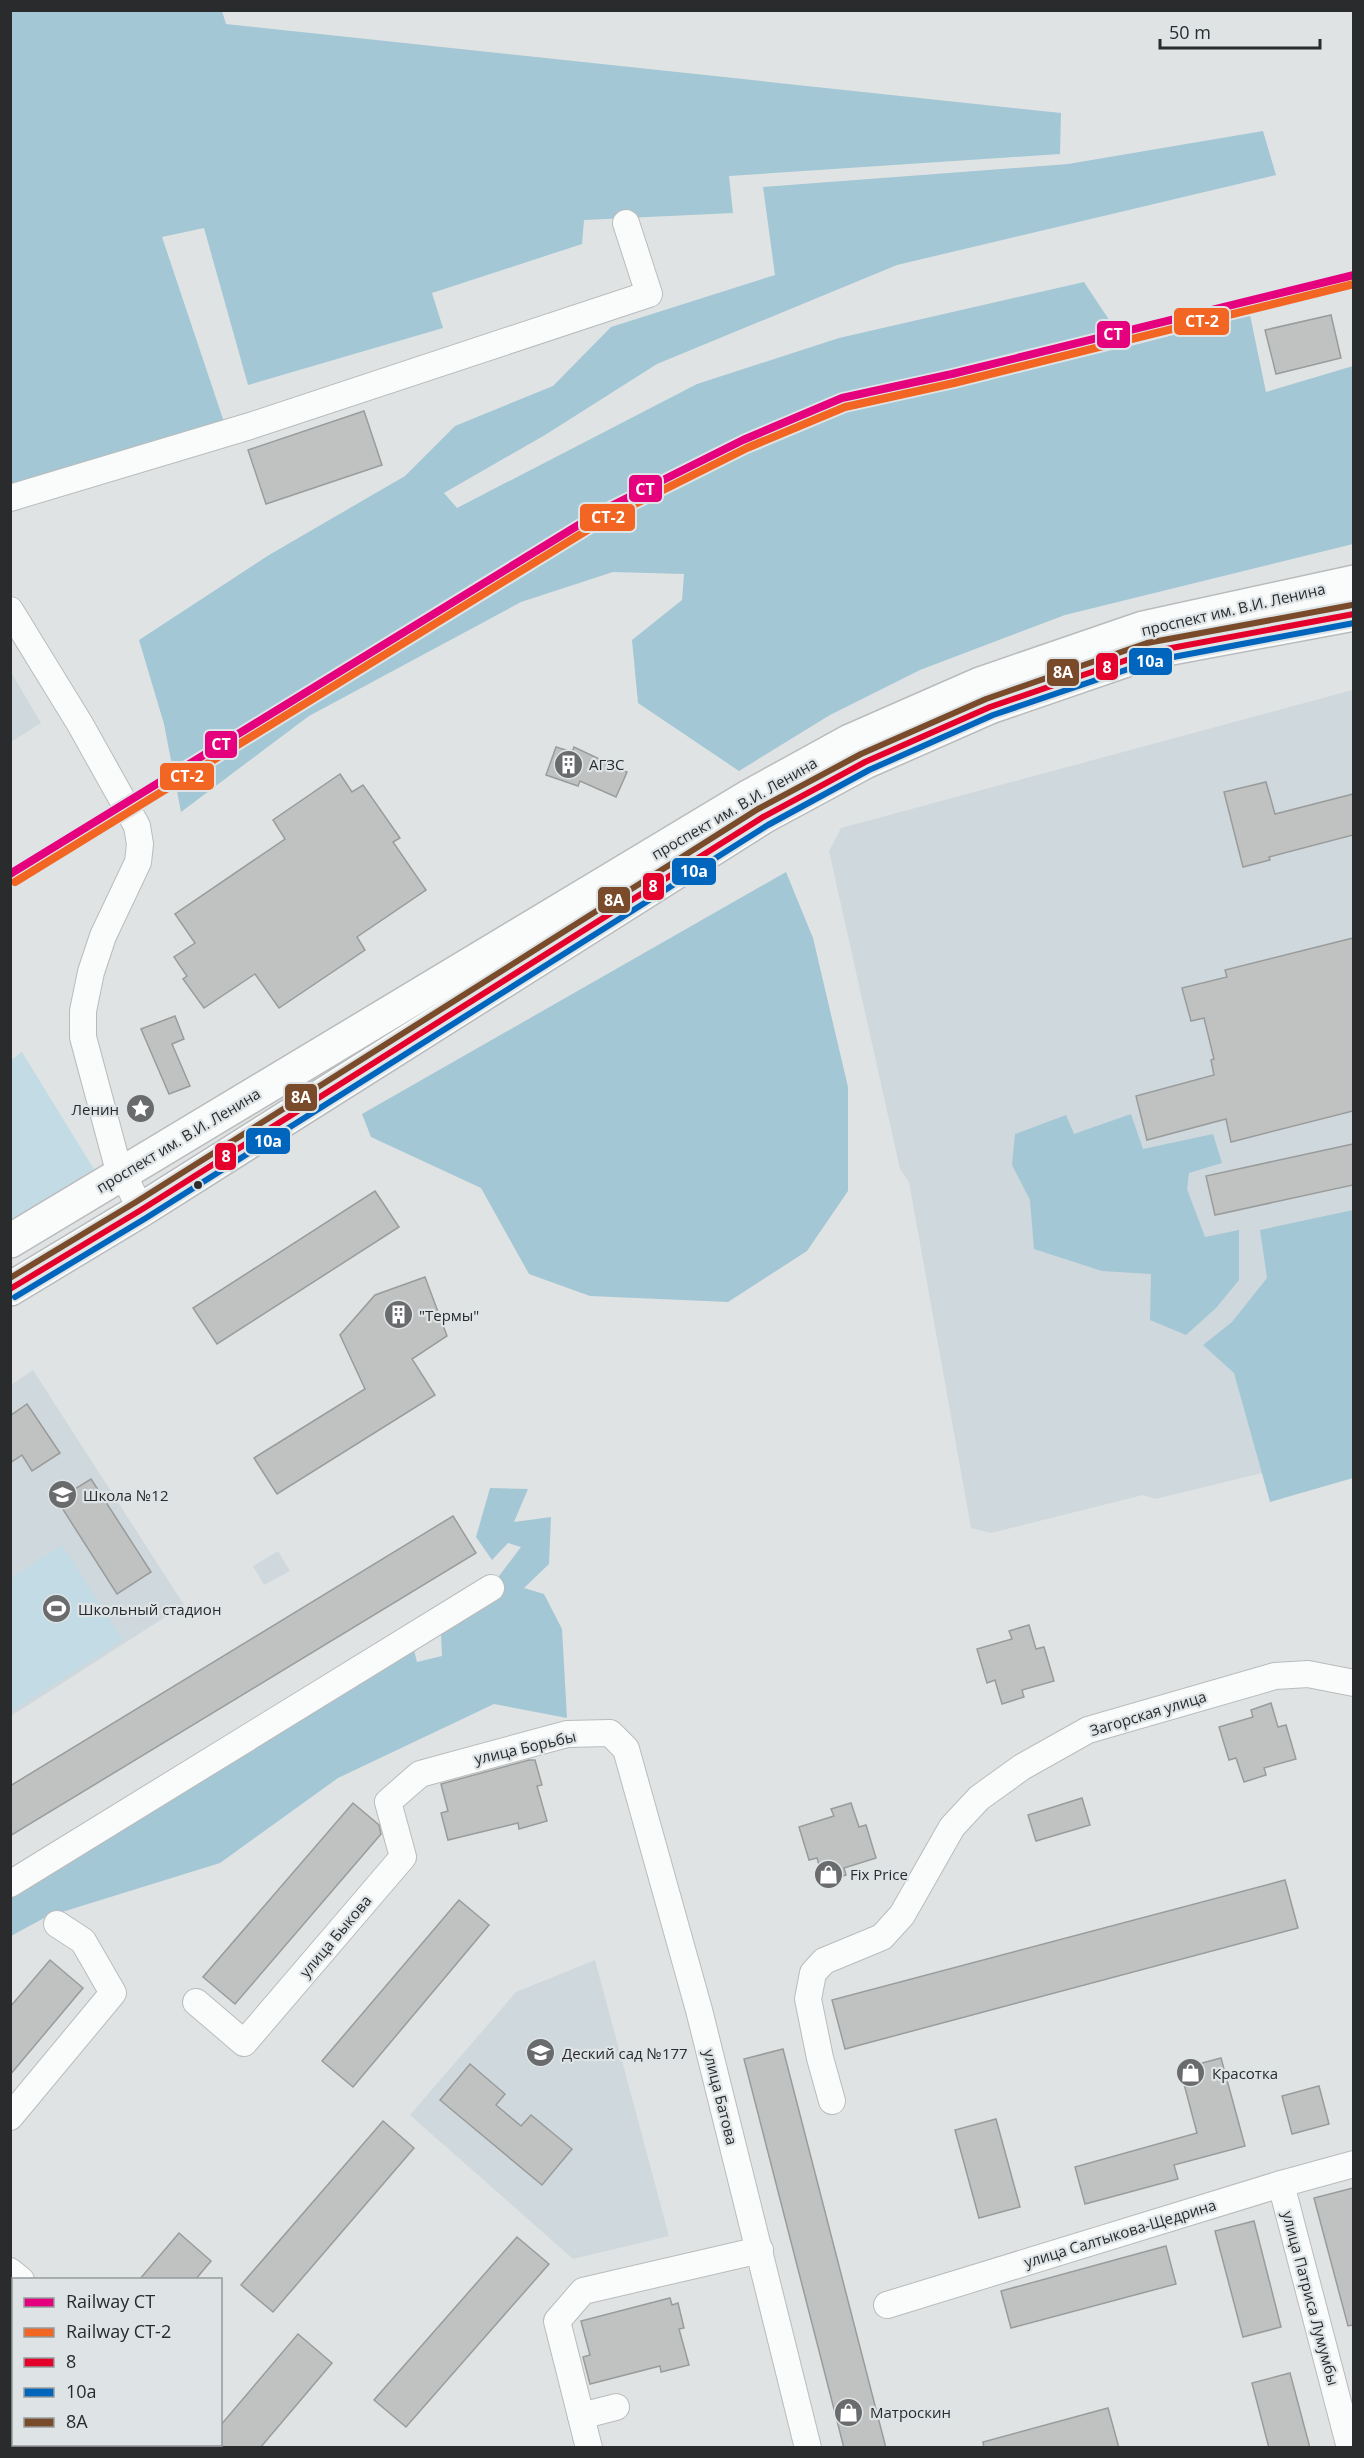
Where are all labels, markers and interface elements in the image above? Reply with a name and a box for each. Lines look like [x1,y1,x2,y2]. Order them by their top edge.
scale bar [1160,12,1320,50]
text: 50 m [1169,20,1211,44]
line badge: СТ-2 [1173,307,1230,336]
text: СТ-2 [1185,310,1219,332]
line badge: СТ [1096,320,1131,349]
text: СТ [1103,323,1123,345]
line badge: СТ [628,474,663,503]
text: СТ [635,478,655,500]
line badge: СТ-2 [579,503,636,532]
text: СТ-2 [591,506,625,528]
street label: проспект им. В.И. Ленина [1139,578,1327,640]
line badge: 10а [1128,647,1173,676]
text: 10а [1136,650,1164,672]
line badge: 8 [1095,652,1119,681]
text: 8 [1102,656,1112,678]
line badge: 8А [1046,658,1080,687]
text: 8А [1053,661,1074,683]
line badge: СТ [204,730,238,759]
text: СТ [211,733,231,755]
building icon: АГЗС [552,748,584,780]
street label: проспект им. В.И. Ленина [648,752,820,864]
place label: АГЗС [589,754,624,774]
line badge: СТ-2 [159,762,215,791]
text: СТ-2 [170,765,204,787]
line badge: 10а [671,857,717,886]
text: 10а [680,860,708,882]
line badge: 8 [642,872,665,901]
text: 8 [648,875,658,897]
line badge: 8А [597,886,631,914]
text: 8А [604,889,625,911]
street label: проспект им. В.И. Ленина [92,1083,264,1197]
line badge: 8А [284,1083,318,1112]
text: 8А [291,1086,312,1108]
place icon: Ленин [124,1093,156,1125]
place label: Ленин [72,1099,119,1119]
line badge: 10а [245,1127,291,1155]
text: 10а [254,1130,282,1152]
line badge: 8 [214,1142,237,1171]
text: 8 [221,1145,231,1167]
unlabelled marker [192,1179,204,1191]
building icon: "Термы" [382,1299,414,1331]
place label: "Термы" [419,1305,479,1325]
school or university icon: Школа №12 [46,1479,78,1511]
place label: Школа №12 [83,1485,169,1505]
sports icon: Школьный стадион [41,1593,73,1625]
place label: Школьный стадион [78,1599,221,1619]
street label: Загорская улица [1087,1686,1209,1740]
street label: улица Борьбы [472,1726,578,1768]
shop icon: Fix Price [813,1858,845,1890]
place label: Fix Price [850,1864,908,1884]
street label: улица Быкова [295,1891,375,1981]
school or university icon: Деский сад №177 [525,2037,557,2069]
place label: Деский сад №177 [562,2043,688,2063]
street label: улица Батова [699,2047,743,2147]
shop icon: Красотка [1175,2057,1207,2089]
place label: Красотка [1212,2063,1278,2083]
street label: улица Салтыкова-Щедрина [1021,2194,1219,2272]
street label: улица Патриса Лумумбы [1278,2209,1344,2387]
legend [12,2278,222,2446]
text: Railway СТ [66,2289,155,2313]
text: Railway СТ-2 [66,2319,171,2343]
text: 8 [66,2349,76,2373]
text: 10а [66,2379,97,2403]
shop icon: Матроскин [833,2396,865,2428]
place label: Матроскин [870,2402,951,2422]
text: 8А [66,2409,88,2433]

